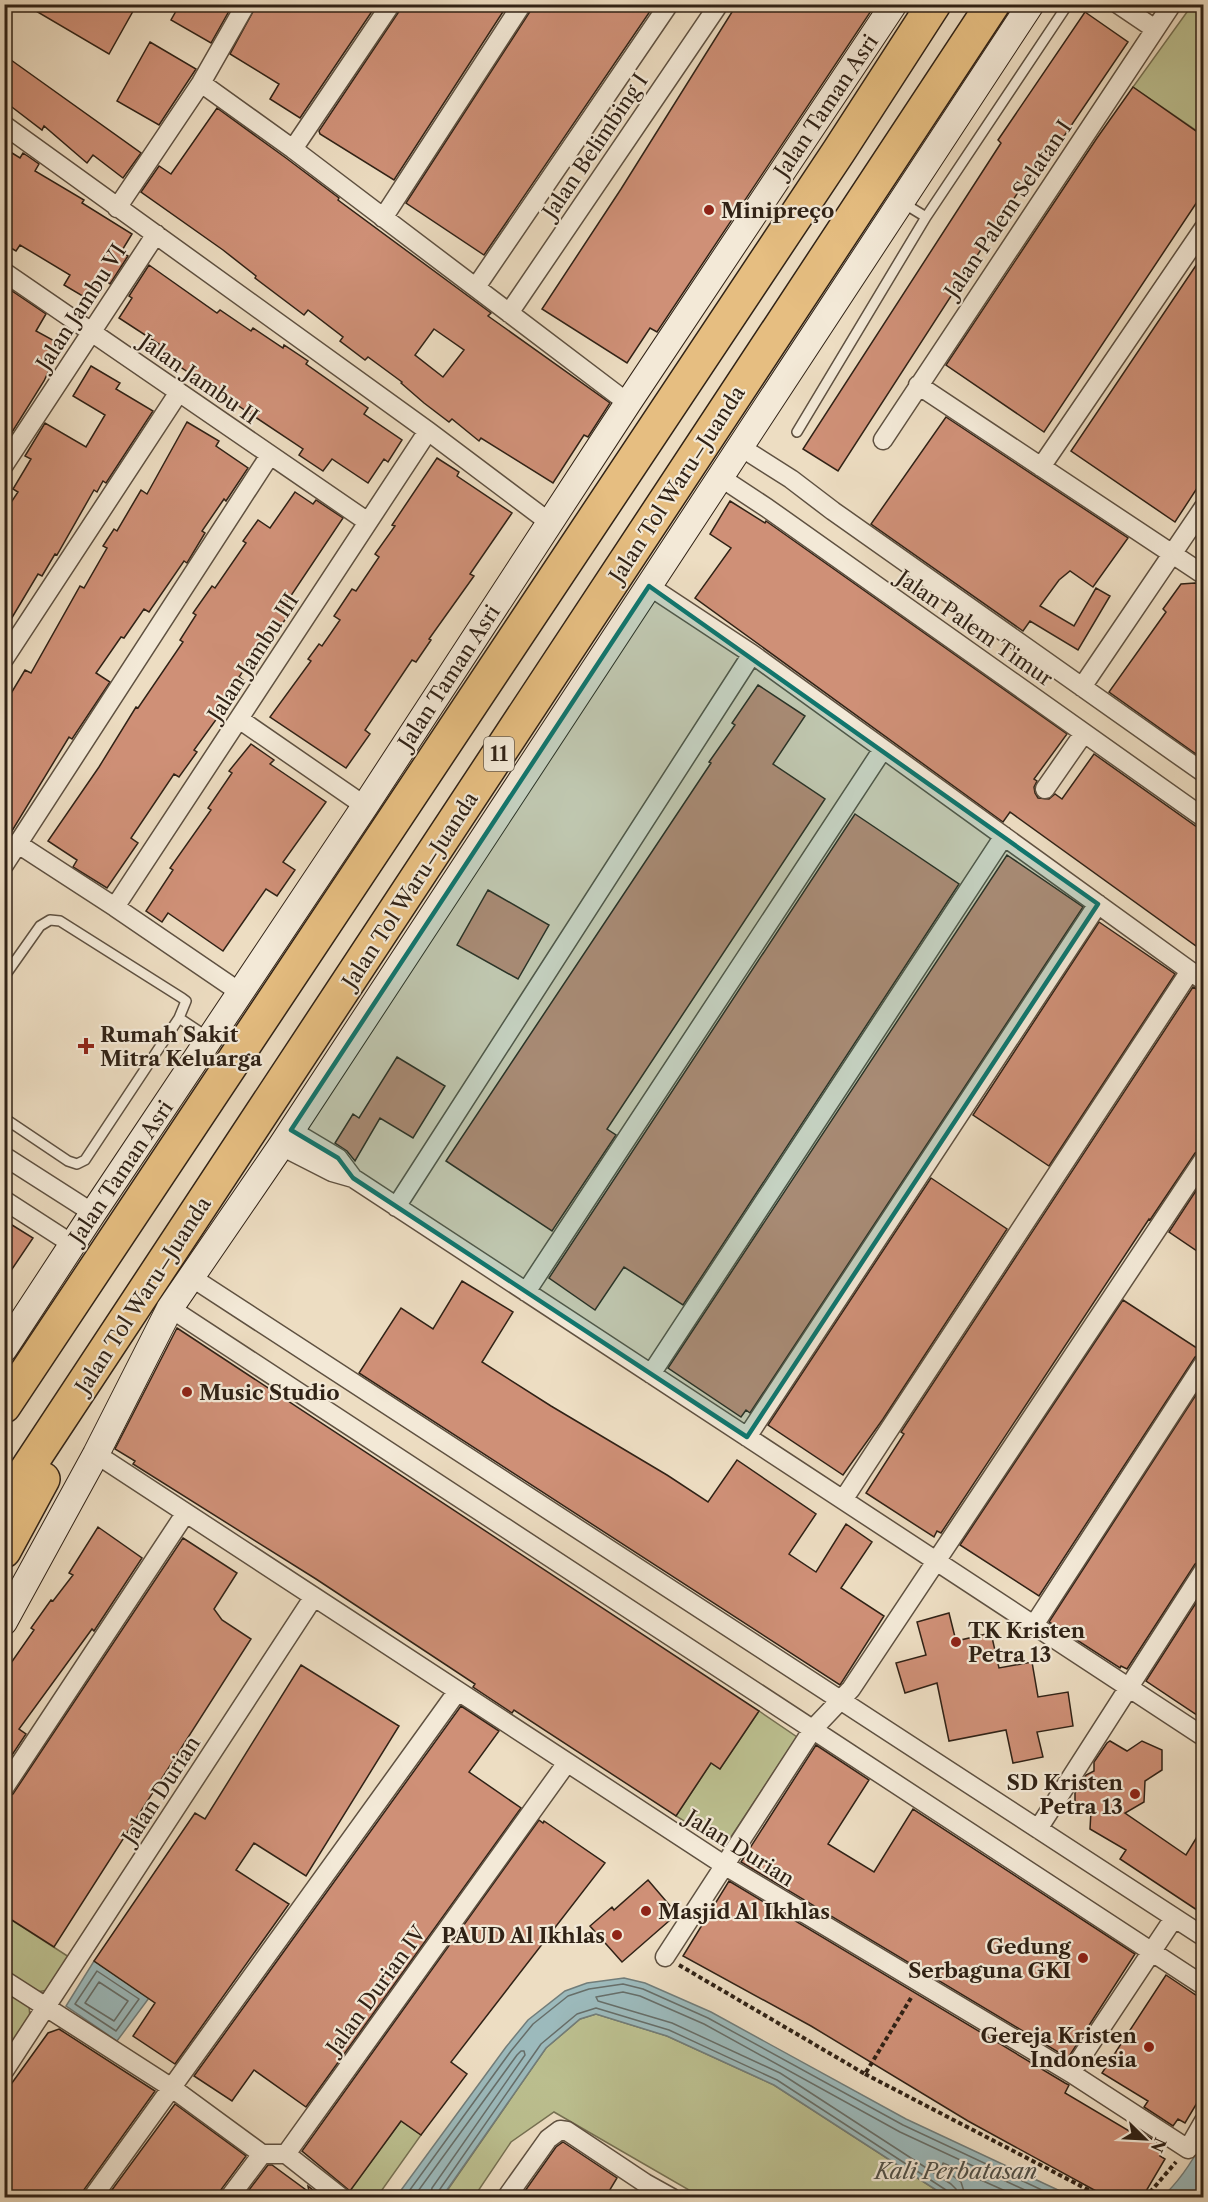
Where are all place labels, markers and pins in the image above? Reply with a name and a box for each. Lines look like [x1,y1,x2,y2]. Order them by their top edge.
place label: Minipreço [721,198,834,223]
marker: Minipreço [702,203,716,217]
place label: Rumah Sakit Mitra Keluarga [100,1022,263,1071]
marker: Rumah Sakit Mitra Keluarga [77,1037,95,1055]
place label: Music Studio [199,1380,339,1405]
marker: Music Studio [180,1385,194,1399]
place label: TK Kristen Petra 13 [968,1618,1086,1667]
marker: TK Kristen Petra 13 [949,1635,963,1649]
place label: SD Kristen Petra 13 [1007,1770,1124,1819]
marker: SD Kristen Petra 13 [1128,1787,1142,1801]
place label: Masjid Al Ikhlas [658,1899,830,1924]
marker: Masjid Al Ikhlas [639,1904,653,1918]
place label: PAUD Al Ikhlas [441,1923,605,1948]
marker: PAUD Al Ikhlas [610,1928,624,1942]
place label: Gedung Serbaguna GKI [908,1934,1072,1983]
marker: Gedung Serbaguna GKI [1076,1951,1090,1965]
place label: Gereja Kristen Indonesia [981,2023,1138,2072]
marker: Gereja Kristen Indonesia [1142,2040,1156,2054]

